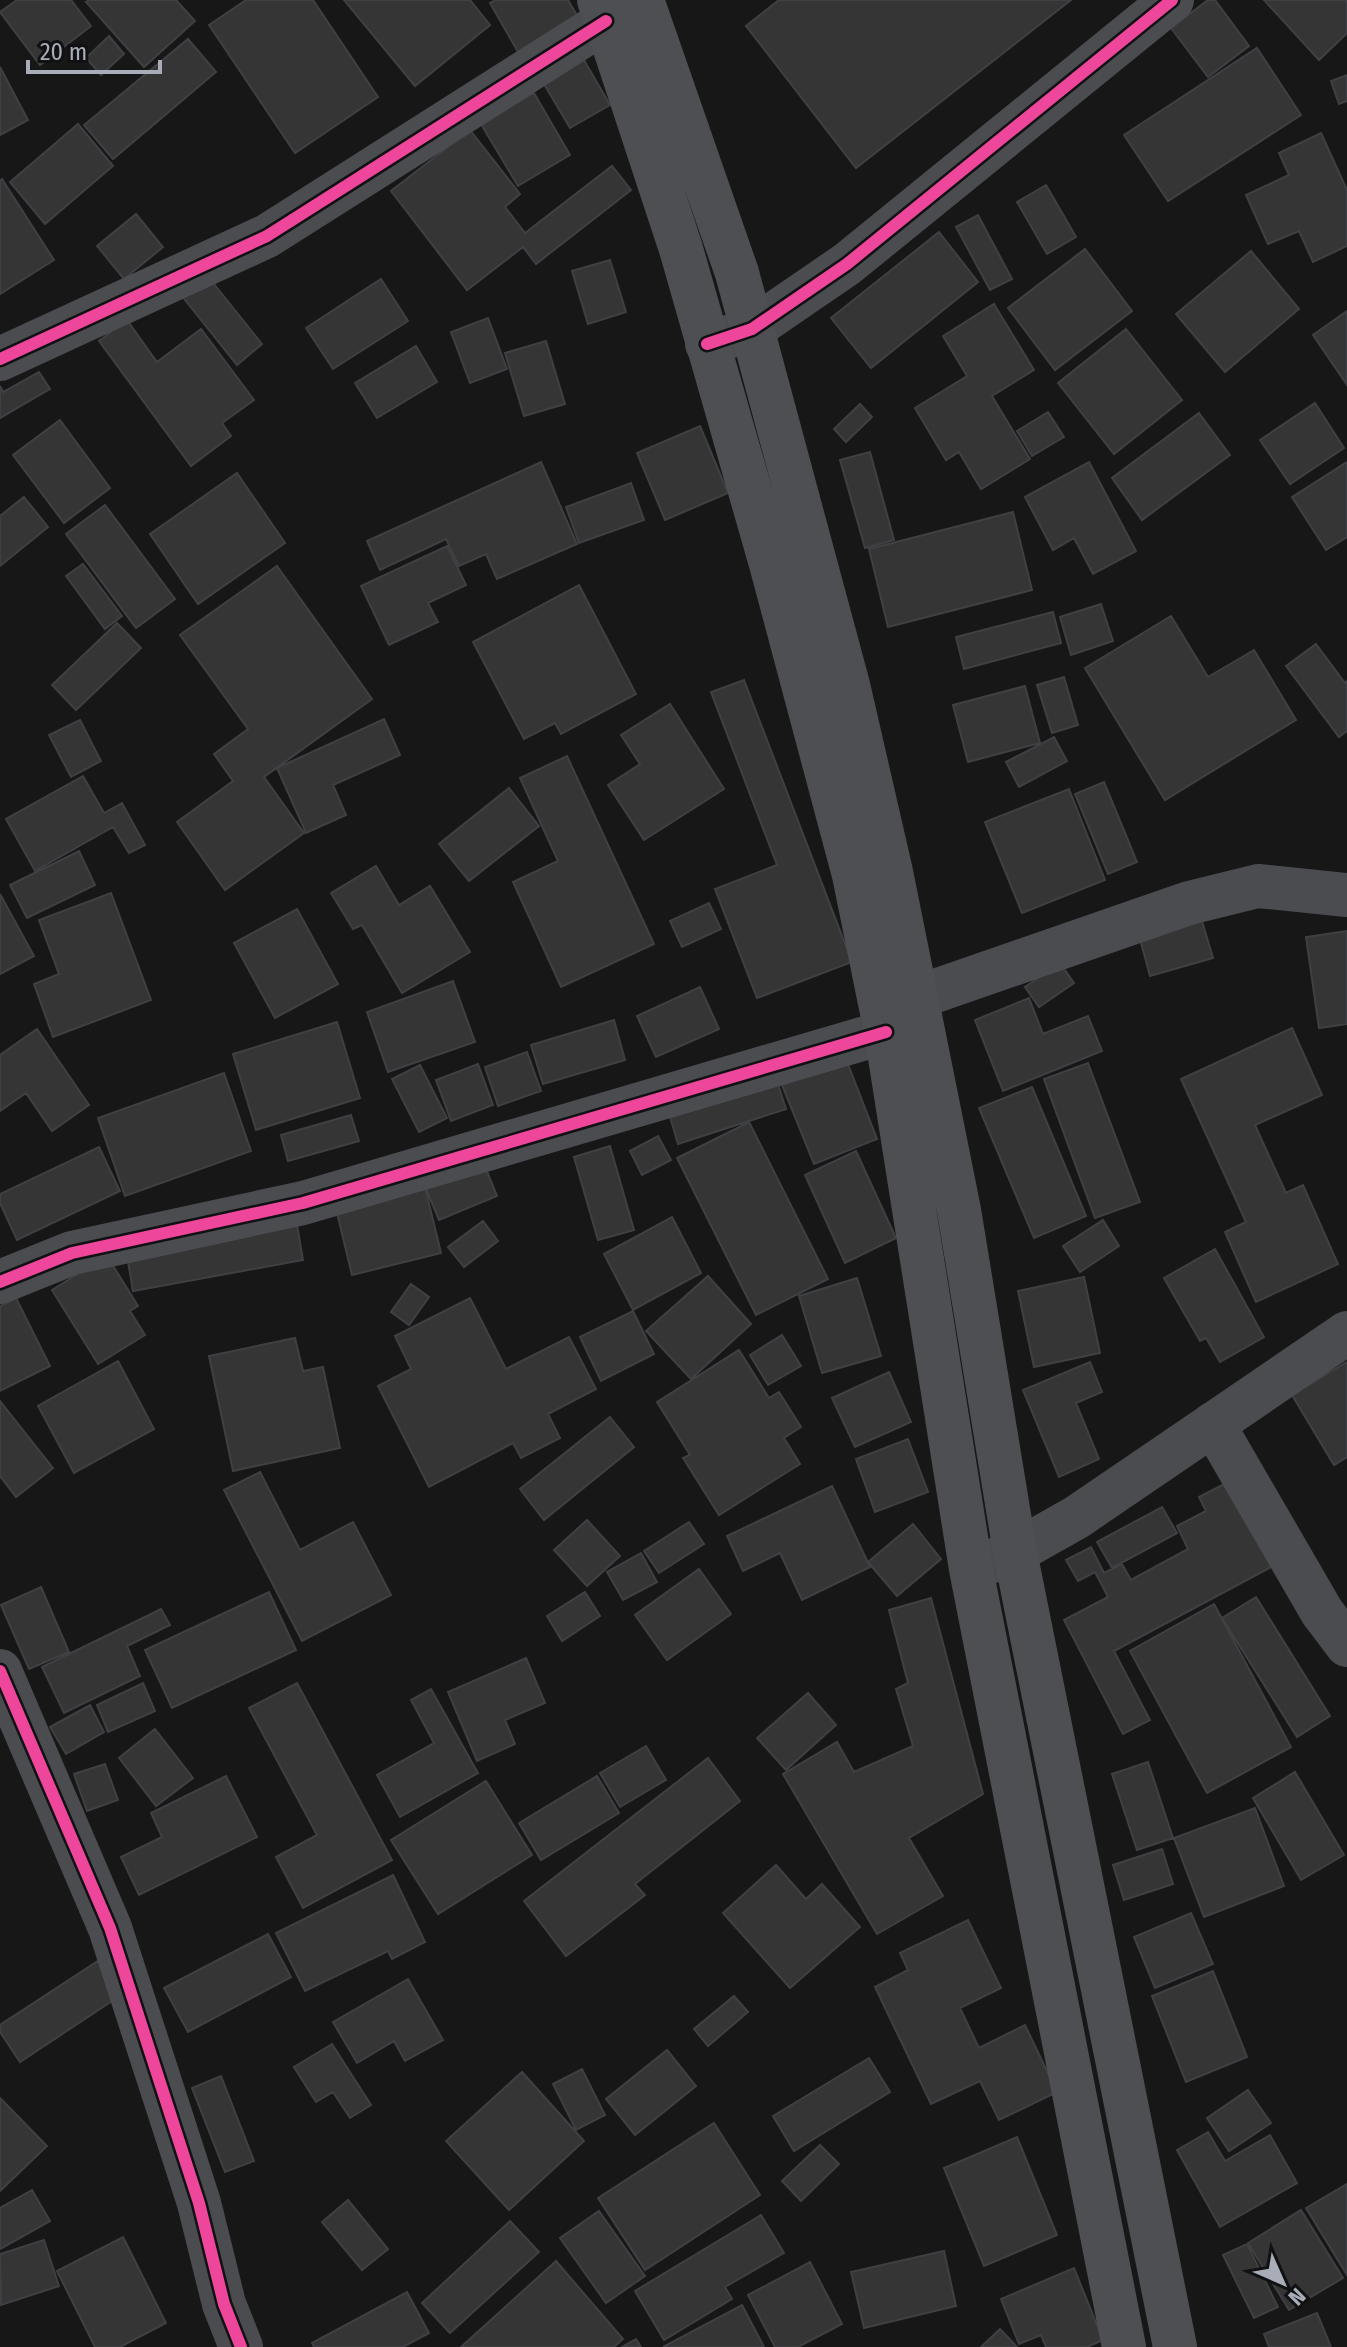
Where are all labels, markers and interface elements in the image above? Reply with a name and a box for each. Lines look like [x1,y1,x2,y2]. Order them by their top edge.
scale bar [28,24,160,74]
text: 20 m [40,38,87,66]
north arrow [1243,2243,1323,2323]
text: N [1283,2283,1311,2311]

